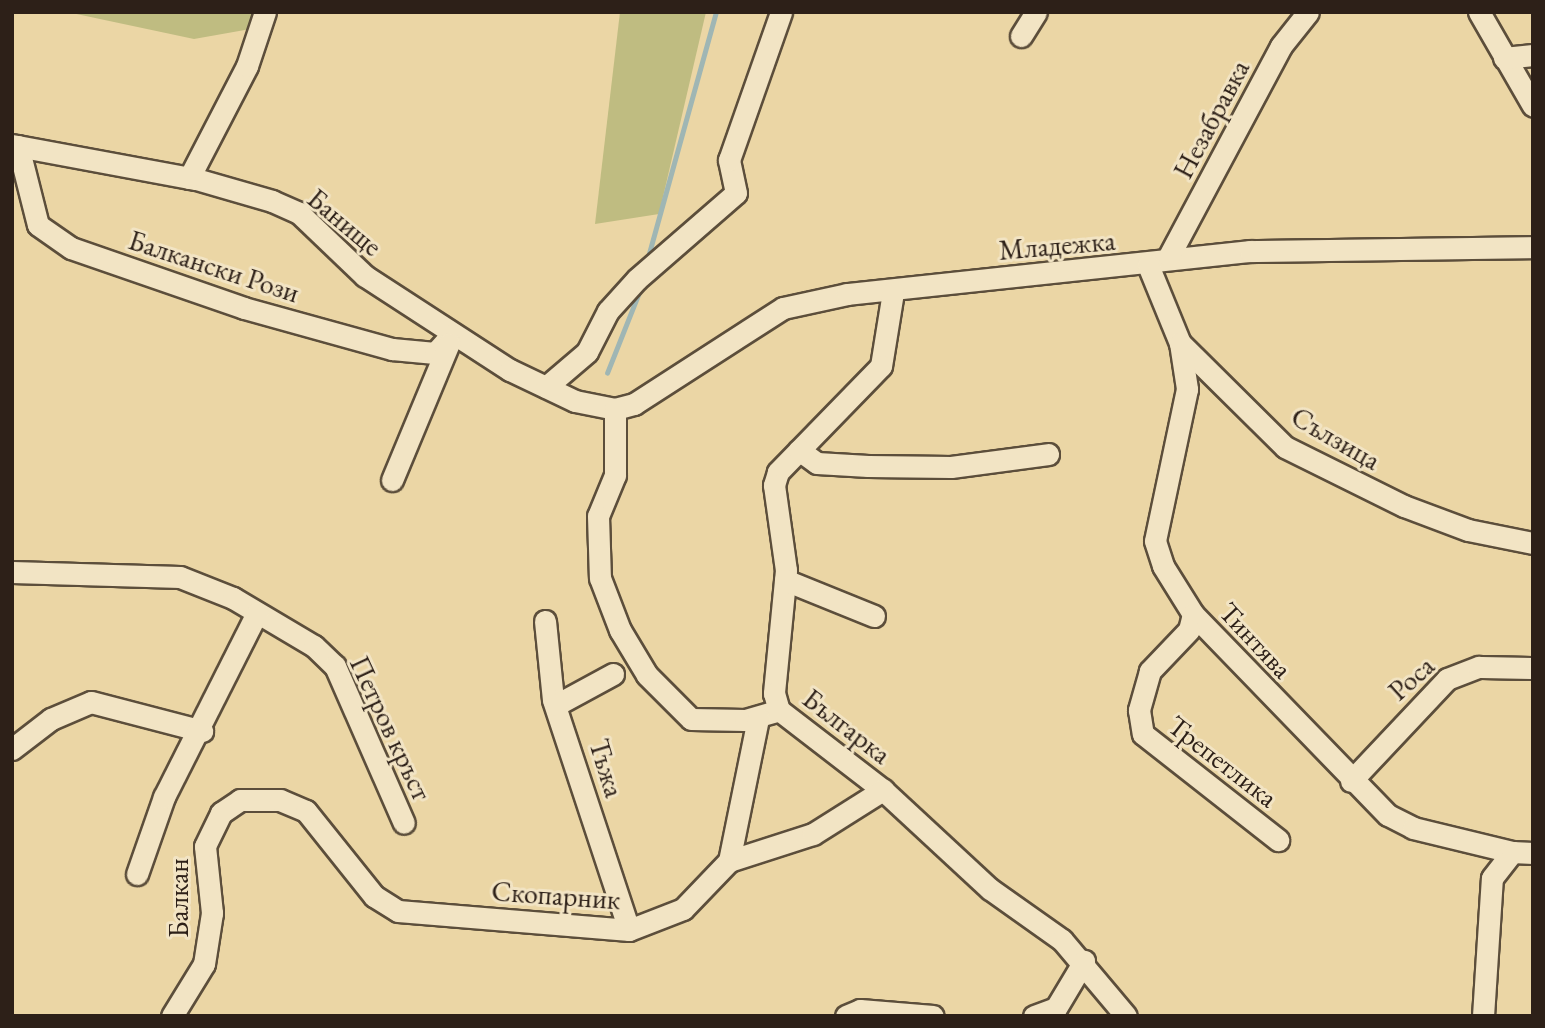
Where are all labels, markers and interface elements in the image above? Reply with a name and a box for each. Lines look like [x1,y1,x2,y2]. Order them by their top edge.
street label: Незабравка [1166,54,1256,184]
street label: Банище [301,181,389,263]
street label: Балкански Рози [124,223,304,309]
street label: Младежка [997,223,1117,267]
street label: Сълзица [1285,399,1387,477]
street label: Тинтява [1212,595,1300,685]
street label: Роса [1381,649,1441,707]
street label: Петров кръст [343,650,439,806]
street label: Българка [796,681,898,771]
street label: Трепетлика [1162,708,1284,814]
street label: Тъжа [582,735,632,801]
street label: Балкан [161,858,195,938]
street label: Скопарник [490,874,622,916]

